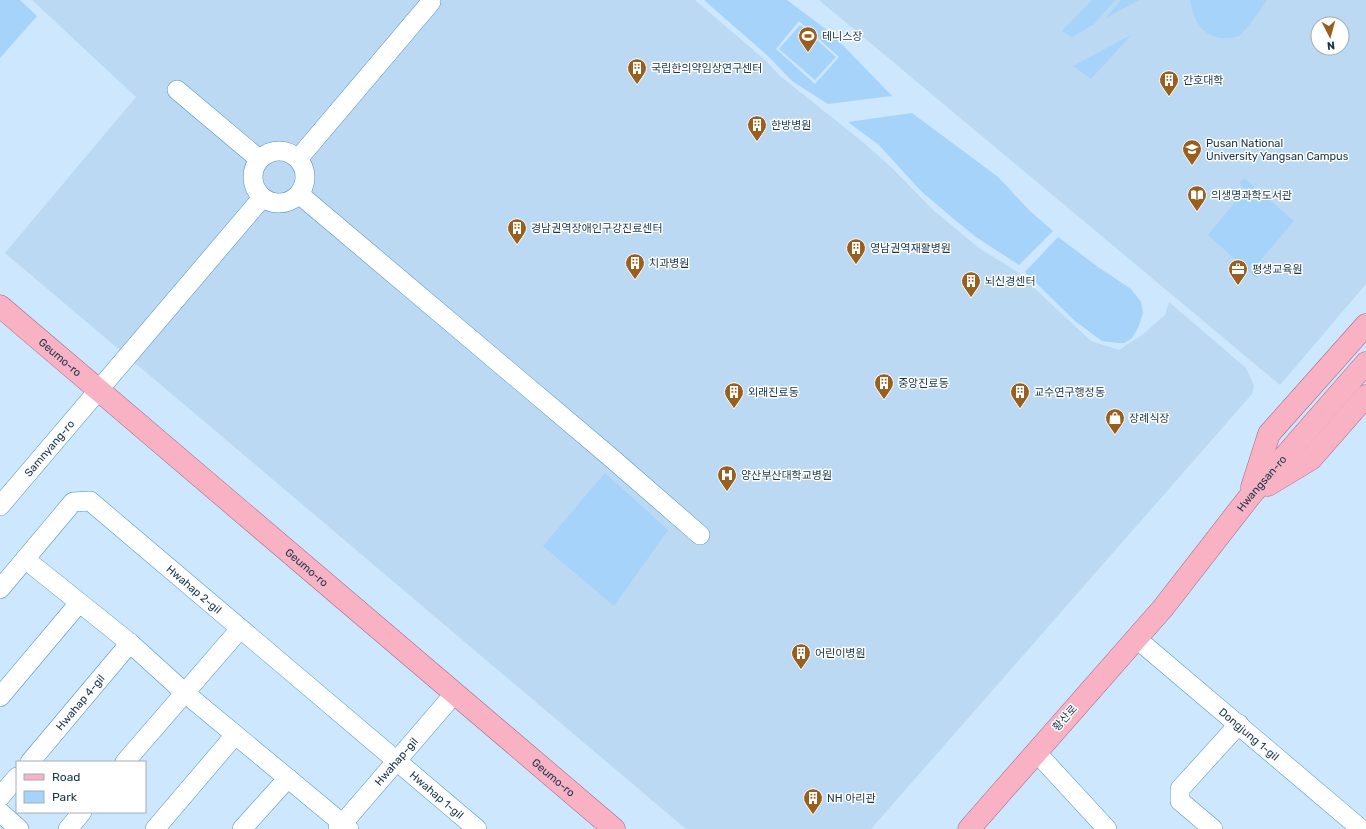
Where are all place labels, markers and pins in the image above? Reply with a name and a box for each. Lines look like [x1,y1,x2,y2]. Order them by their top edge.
sports icon: 테니스장 [797,25,819,53]
place label: 테니스장 [822,30,862,43]
building icon: 국립한의약임상연구센터 [626,57,648,85]
place label: 국립한의약임상연구센터 [651,62,762,75]
building icon: 간호대학 [1158,69,1180,97]
place label: 간호대학 [1183,74,1223,87]
building icon: 한방병원 [746,114,768,142]
place label: 한방병원 [771,119,811,132]
place label: Pusan National University Yangsan Campus [1206,137,1349,163]
school or university icon: Pusan National University Yangsan Campus [1181,138,1203,166]
library icon: 의생명과학도서관 [1186,184,1208,212]
place label: 의생명과학도서관 [1211,189,1292,202]
building icon: 경남권역장애인구강진료센터 [506,217,528,245]
place label: 경남권역장애인구강진료센터 [531,222,663,235]
building icon: 영남권역재활병원 [845,237,867,265]
place label: 영남권역재활병원 [870,242,951,255]
building icon: 치과병원 [624,252,646,280]
place label: 치과병원 [649,257,689,270]
office icon: 평생교육원 [1227,258,1249,286]
place label: 평생교육원 [1252,263,1303,276]
building icon: 뇌신경센터 [960,270,982,298]
place label: 뇌신경센터 [985,275,1036,288]
building icon: 중앙진료동 [873,372,895,400]
place label: 중앙진료동 [898,377,949,390]
building icon: 외래진료동 [723,381,745,409]
building icon: 교수연구행정동 [1009,381,1031,409]
place label: 외래진료동 [748,386,799,399]
place label: 교수연구행정동 [1034,386,1105,399]
shop icon: 장례식장 [1104,407,1126,435]
place label: 장례식장 [1129,412,1169,425]
hospital icon: 양산부산대학교병원 [716,464,738,492]
place label: 양산부산대학교병원 [741,469,832,482]
building icon: 어린이병원 [790,642,812,670]
place label: 어린이병원 [815,647,866,660]
building icon: NH 아리관 [802,787,824,815]
place label: NH 아리관 [827,792,876,805]

